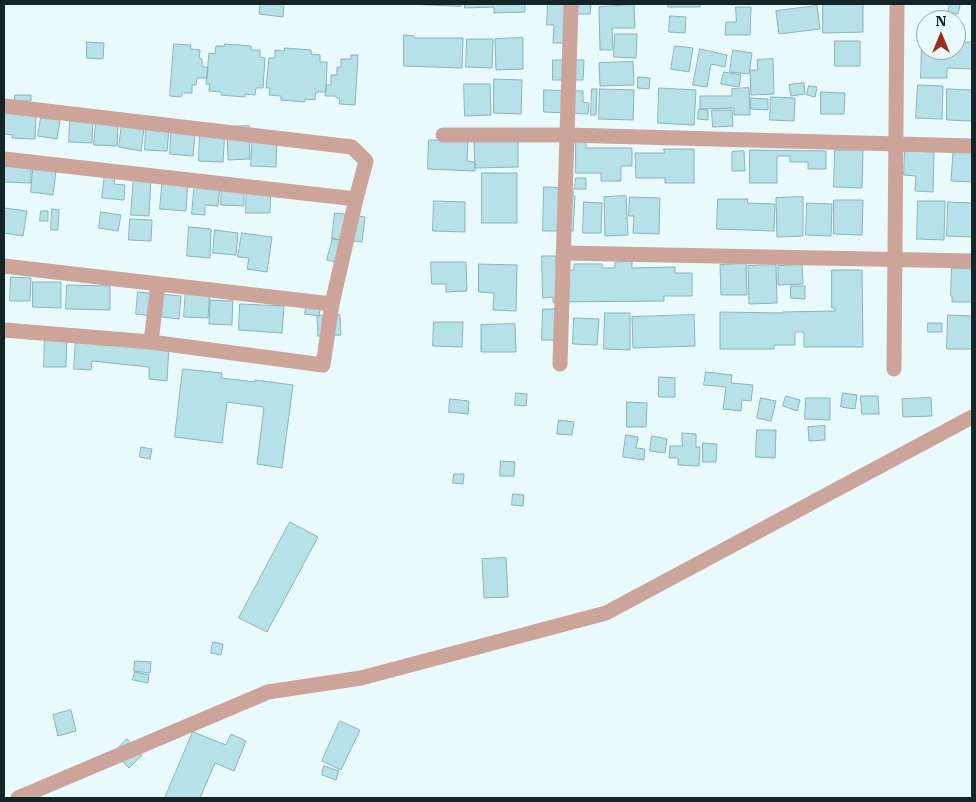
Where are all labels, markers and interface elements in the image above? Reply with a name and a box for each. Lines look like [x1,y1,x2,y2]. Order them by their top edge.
north arrow [916,10,966,60]
text: N [935,12,947,30]

